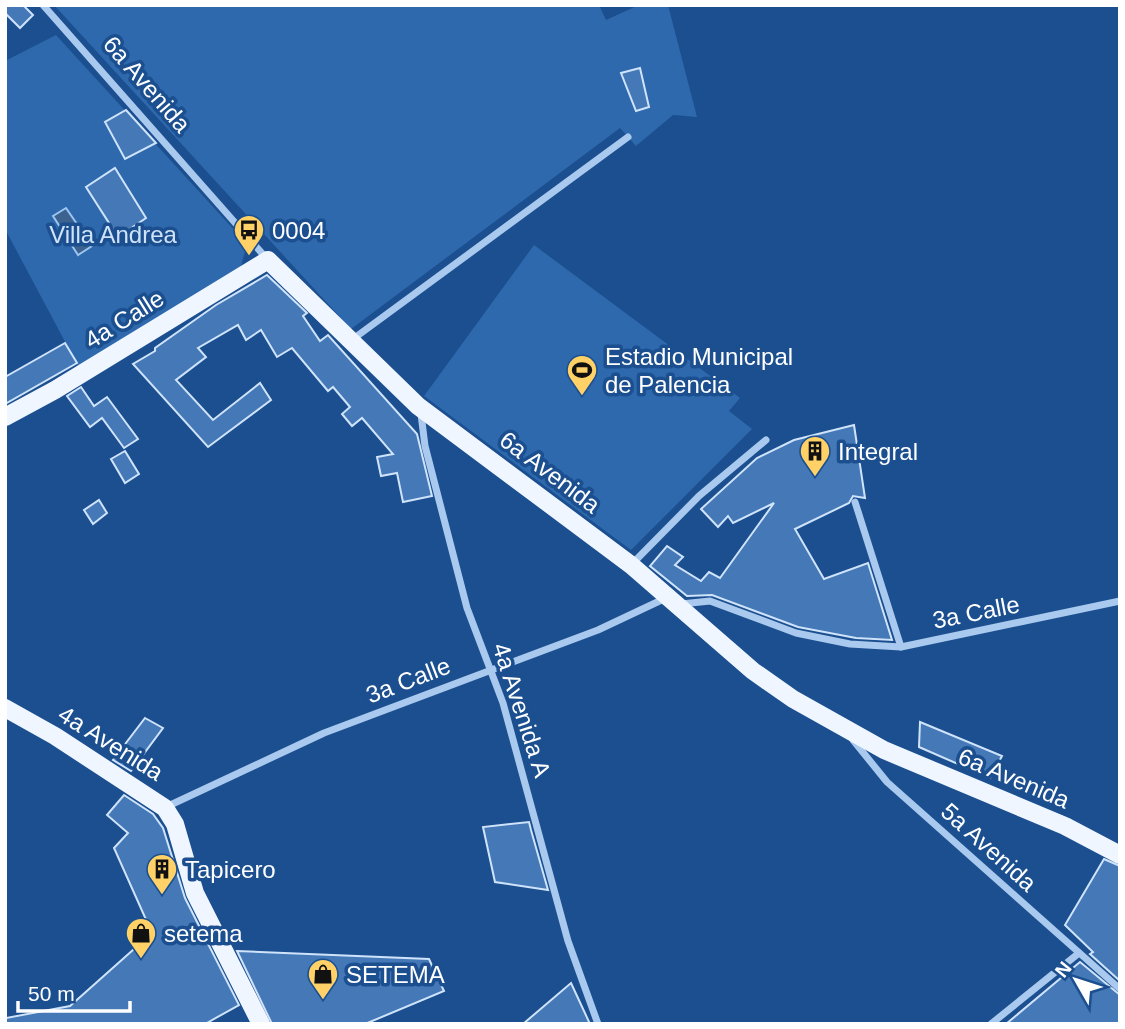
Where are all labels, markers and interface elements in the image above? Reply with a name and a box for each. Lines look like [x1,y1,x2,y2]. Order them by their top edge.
street label: 6a Avenida [98,30,196,138]
bus stop icon: 0004 [232,213,266,257]
place label: 0004 [272,217,325,244]
park label: Villa Andrea [49,221,177,248]
street label: 4a Calle [80,284,168,354]
place label: Estadio Municipal de Palencia [605,343,793,398]
sports icon: Estadio Municipal de Palencia [565,353,599,397]
street label: 6a Avenida [495,426,606,519]
building icon: Integral [798,434,832,478]
place label: Integral [838,438,918,465]
street label: 3a Calle [930,590,1022,634]
street label: 4a Avenida A [488,639,556,781]
street label: 3a Calle [362,652,454,708]
street label: 4a Avenida [54,700,169,786]
street label: 6a Avenida [954,742,1074,814]
street label: 5a Avenida [936,797,1042,897]
building icon: Tapicero [145,852,179,896]
place label: Tapicero [185,856,276,883]
shop icon: setema [124,916,158,960]
place label: setema [164,920,243,947]
north arrow [1041,945,1111,1015]
shop icon: SETEMA [306,957,340,1001]
text: N [1051,958,1076,982]
place label: SETEMA [346,961,445,988]
scale bar [18,970,130,1014]
text: 50 m [28,982,75,1005]

